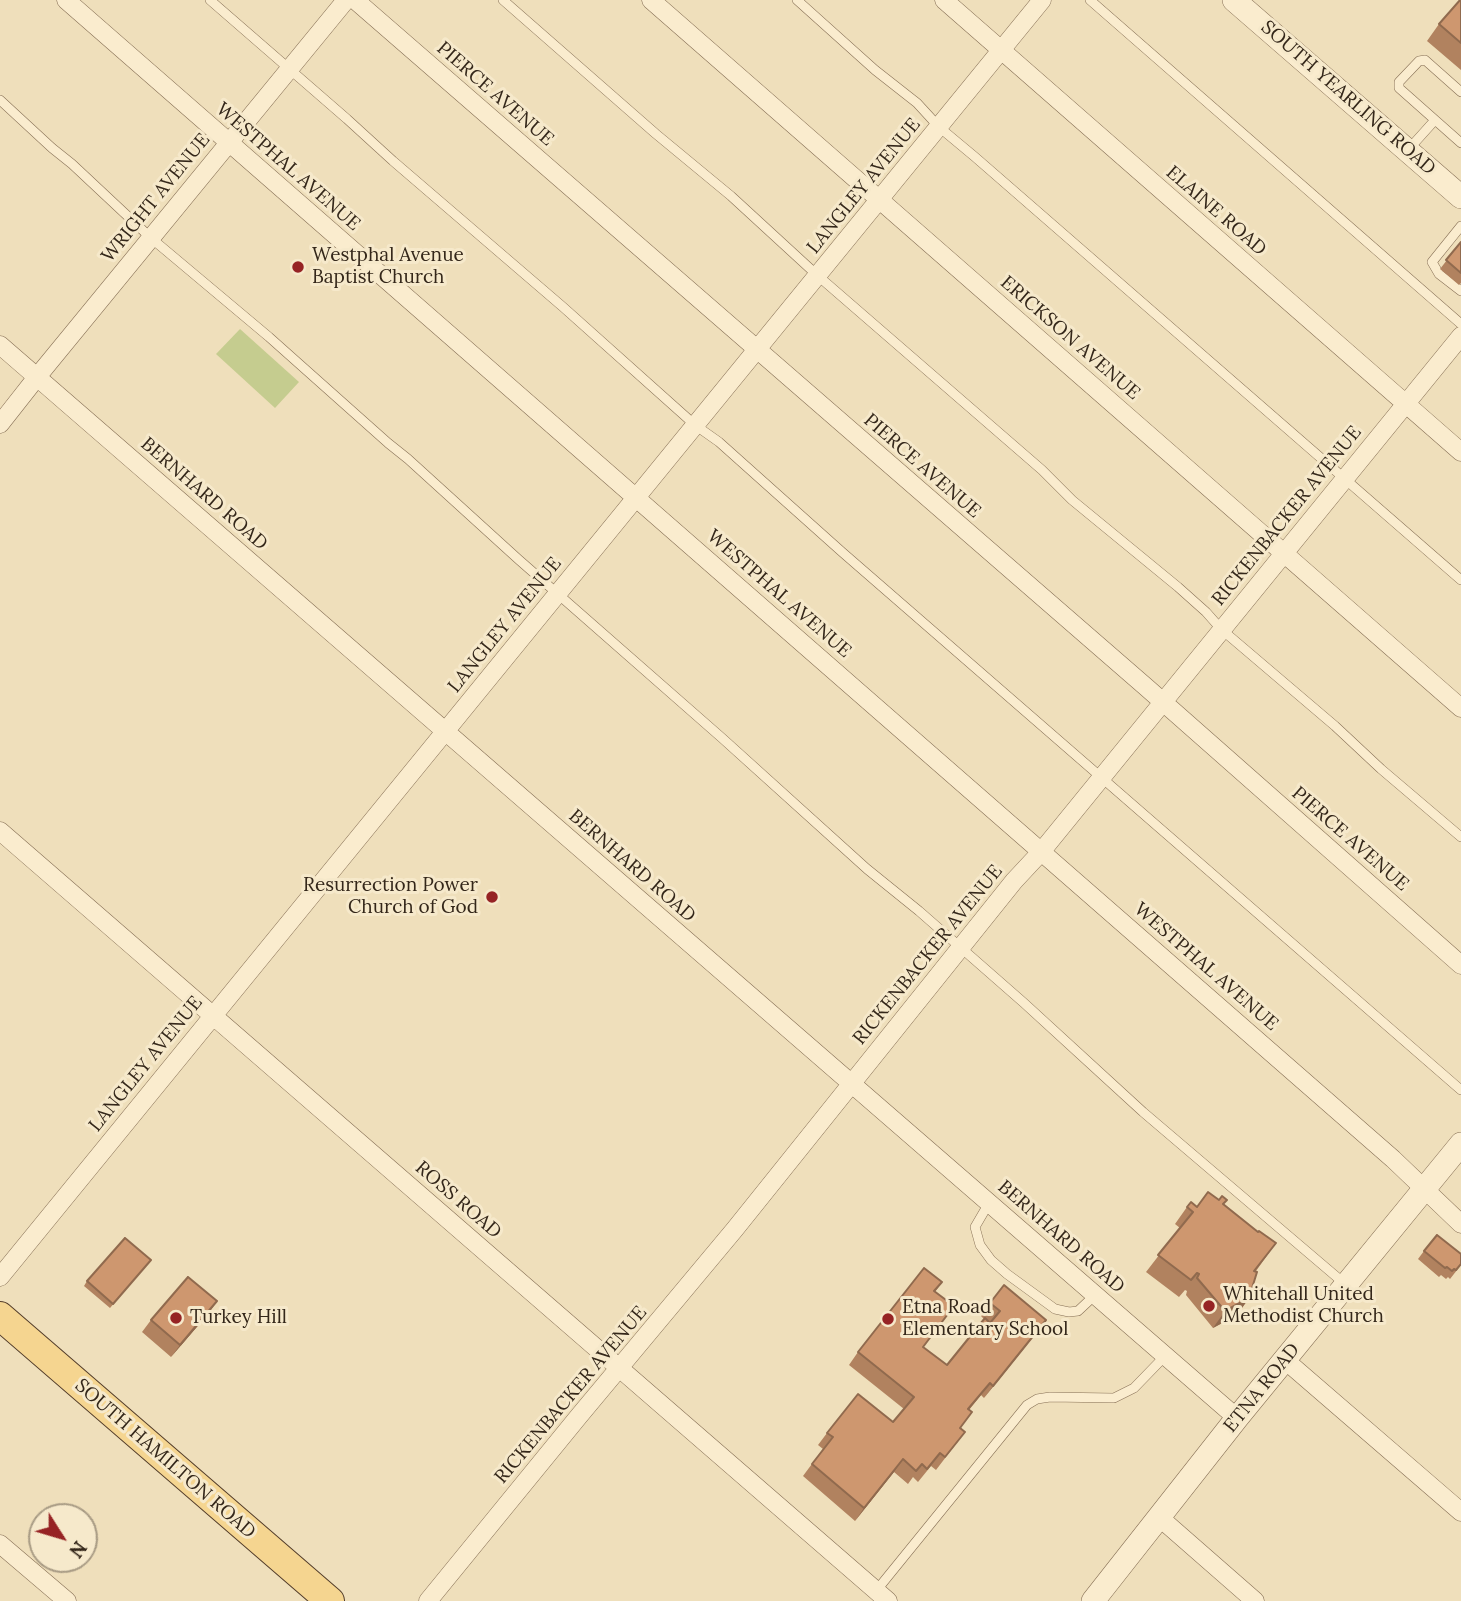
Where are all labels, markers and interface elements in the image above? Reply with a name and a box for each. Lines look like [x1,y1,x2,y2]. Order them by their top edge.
street label: SOUTH YEARLING ROAD [1256,16,1440,180]
street label: PIERCE AVENUE [432,37,558,151]
street label: WESTPHAL AVENUE [211,98,365,236]
street label: LANGLEY AVENUE [802,114,926,258]
street label: WRIGHT AVENUE [97,129,215,267]
street label: ELAINE ROAD [1161,161,1271,261]
place label: Westphal Avenue Baptist Church [312,245,464,289]
marker: Westphal Avenue Baptist Church [290,259,306,275]
street label: ERICKSON AVENUE [996,271,1144,405]
street label: PIERCE AVENUE [859,409,985,523]
street label: RICKENBACKER AVENUE [1207,422,1367,610]
street label: BERNHARD ROAD [136,433,272,555]
street label: WESTPHAL AVENUE [702,525,856,663]
street label: LANGLEY AVENUE [443,553,567,697]
street label: PIERCE AVENUE [1287,782,1413,896]
street label: BERNHARD ROAD [564,805,700,927]
street label: RICKENBACKER AVENUE [848,861,1008,1049]
place label: Resurrection Power Church of God [303,875,478,919]
marker: Resurrection Power Church of God [484,889,500,905]
street label: WESTPHAL AVENUE [1129,898,1283,1036]
street label: LANGLEY AVENUE [84,992,208,1136]
street label: ROSS ROAD [410,1157,506,1243]
street label: BERNHARD ROAD [993,1176,1129,1298]
place label: Whitehall United Methodist Church [1223,1284,1384,1328]
place label: Etna Road Elementary School [902,1297,1068,1341]
marker: Whitehall United Methodist Church [1201,1298,1217,1314]
street label: RICKENBACKER AVENUE [490,1302,652,1488]
place label: Turkey Hill [190,1307,287,1329]
marker: Turkey Hill [168,1310,184,1326]
marker: Etna Road Elementary School [880,1311,896,1327]
street label: ETNA ROAD [1219,1339,1305,1437]
street label: SOUTH HAMILTON ROAD [70,1374,260,1544]
north arrow [28,1503,98,1573]
text: N [64,1536,92,1563]

